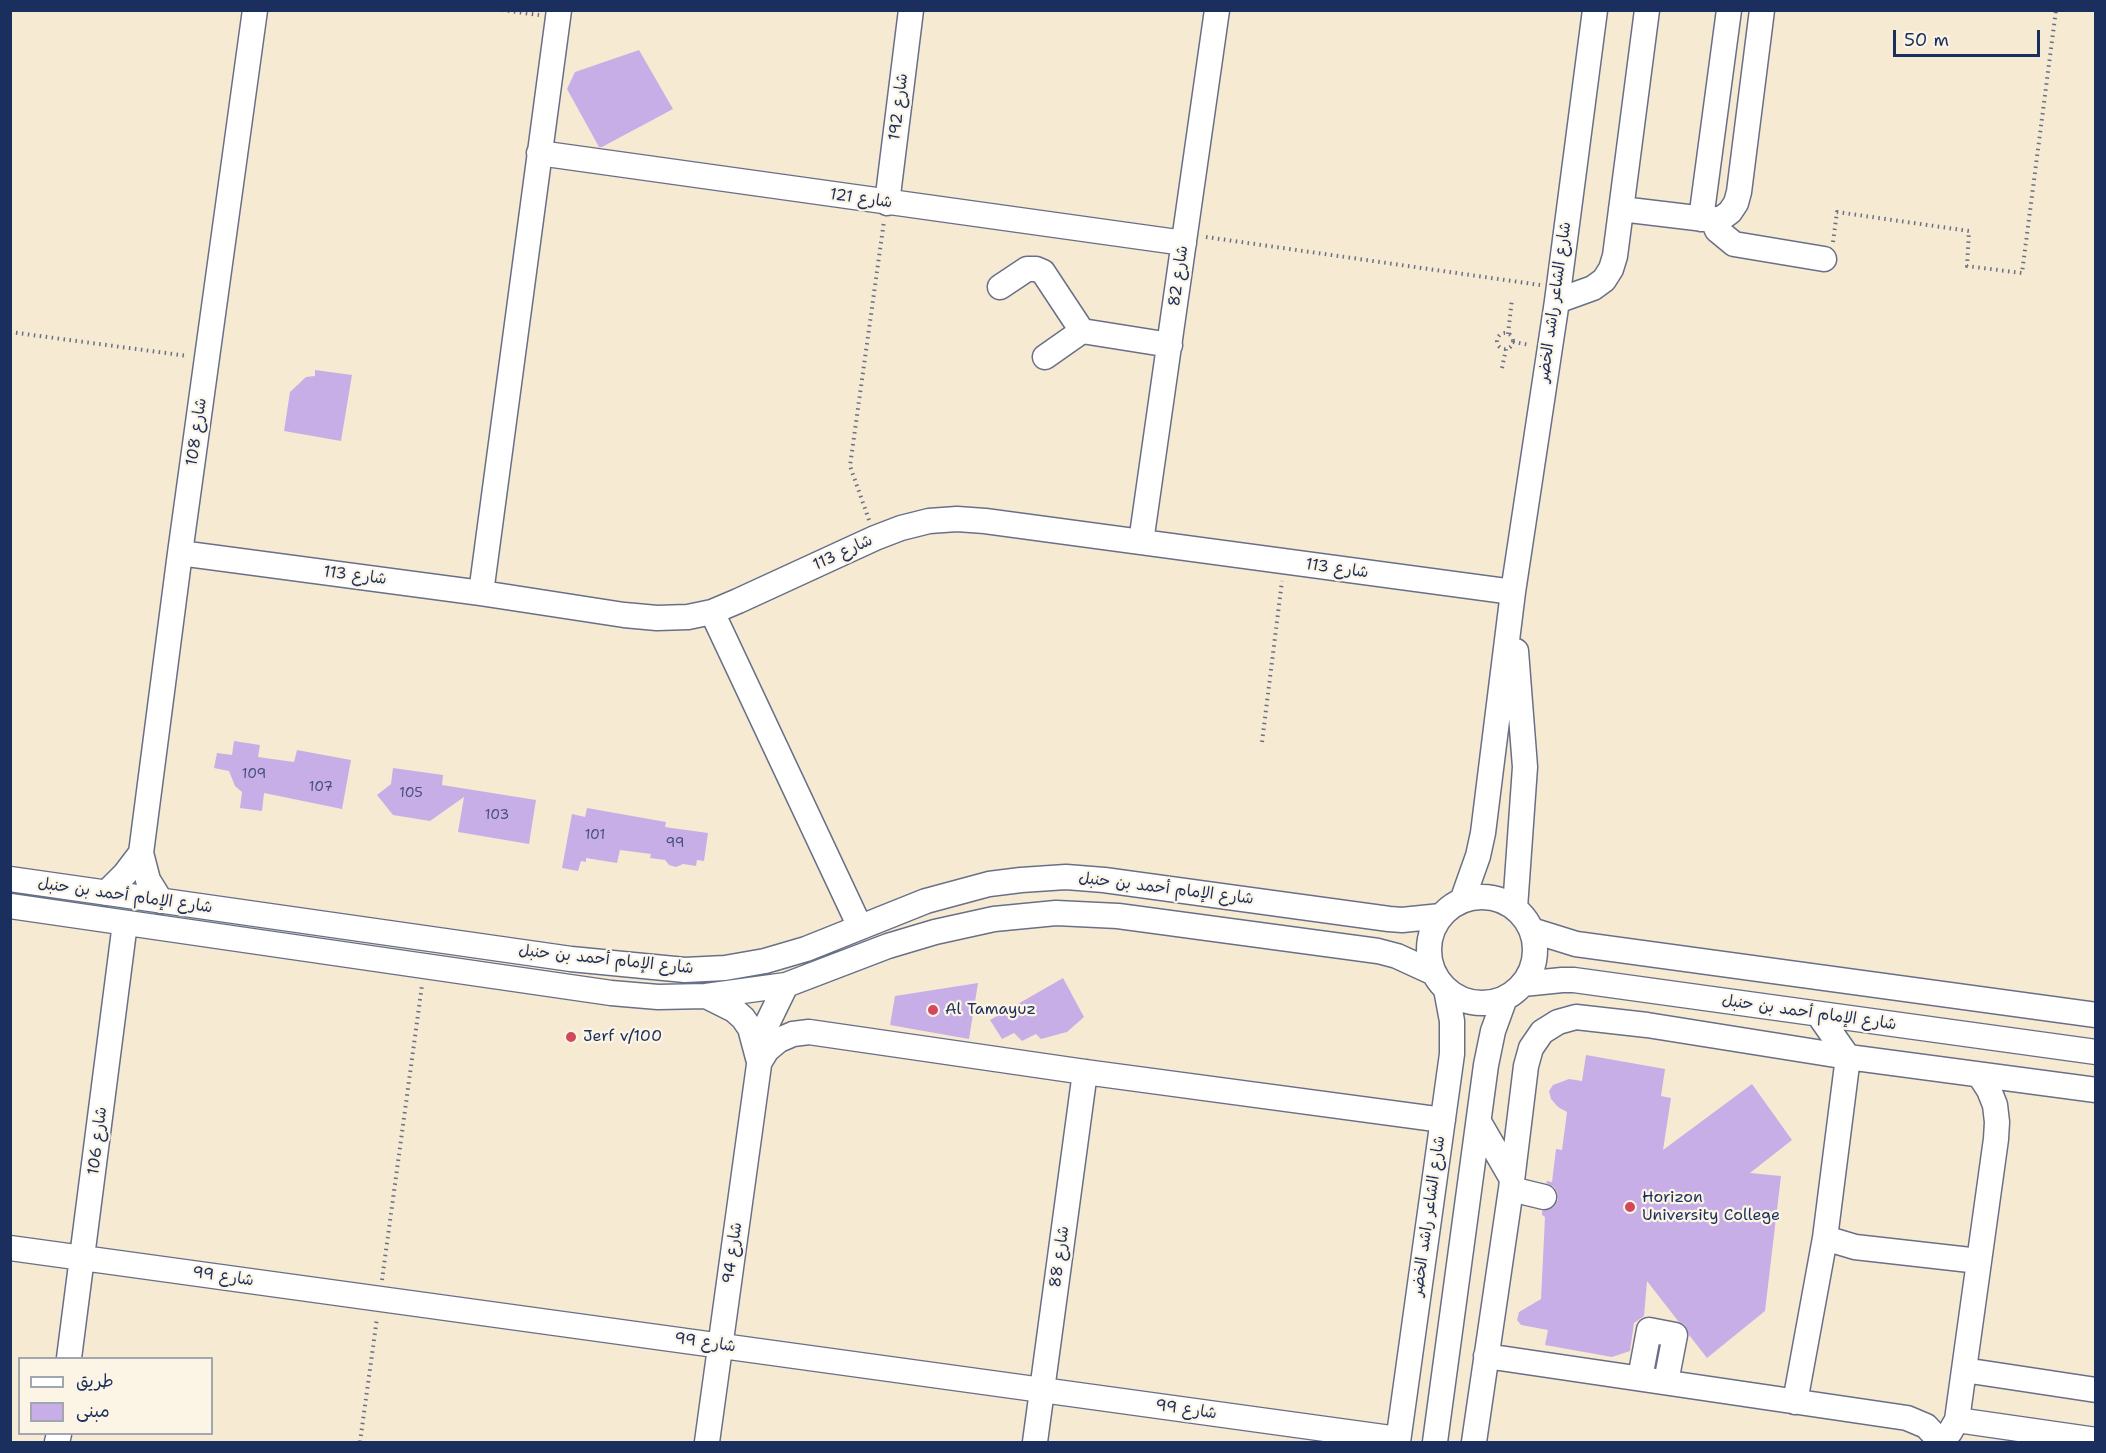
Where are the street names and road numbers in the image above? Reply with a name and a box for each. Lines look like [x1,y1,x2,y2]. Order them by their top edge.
street label: شارع 192 [885,72,913,142]
street label: شارع 121 [828,185,894,213]
street label: شارع الشاعر راشد الخضر [1534,221,1576,383]
street label: شارع 82 [1165,244,1193,308]
street label: شارع 108 [183,397,211,467]
street label: شارع 113 [810,531,876,575]
street label: شارع 113 [1304,555,1370,583]
street label: شارع 113 [322,563,388,589]
street label: شارع الإمام أحمد بن حنبل [1077,869,1255,909]
street label: شارع الإمام أحمد بن حنبل [36,874,214,918]
street label: شارع الإمام أحمد بن حنبل [517,941,695,979]
street label: شارع الإمام أحمد بن حنبل [1720,991,1898,1035]
street label: شارع 106 [84,1106,112,1176]
street label: شارع الشاعر راشد الخضر [1408,1135,1450,1297]
street label: شارع 94 [719,1221,747,1285]
street label: شارع 88 [1046,1225,1074,1289]
street label: شارع 99 [191,1263,255,1291]
street label: شارع 99 [673,1329,737,1357]
street label: شارع 99 [1154,1396,1218,1424]

